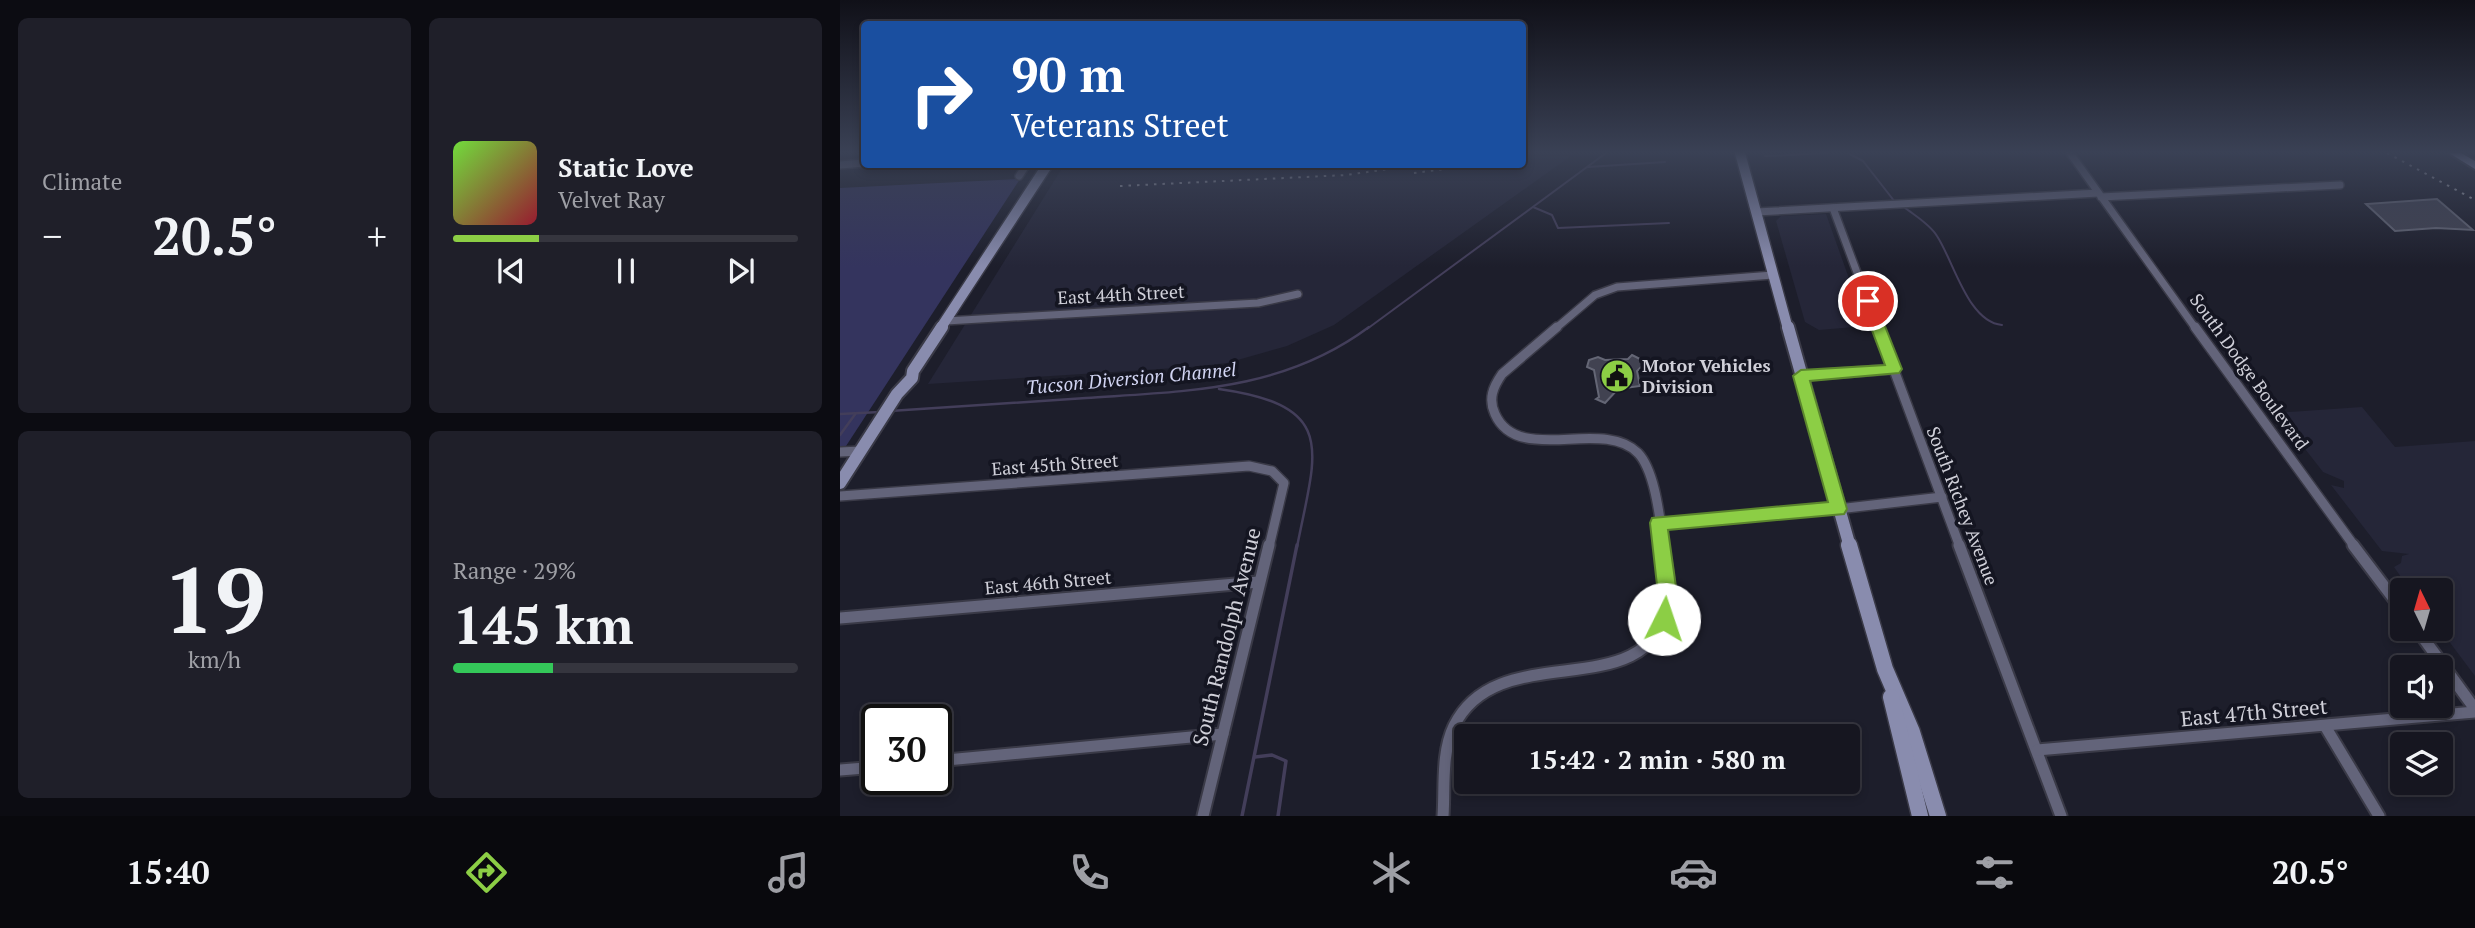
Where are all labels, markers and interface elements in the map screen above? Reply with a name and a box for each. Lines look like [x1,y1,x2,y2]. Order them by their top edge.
text: 90 m [1011,41,1125,106]
icon: right [896,49,987,140]
text: Veterans Street [1011,104,1229,146]
text: Static Love [558,150,694,184]
text: Climate [42,166,122,197]
text: Velvet Ray [558,184,665,215]
text: 20.5° [152,201,277,270]
text: − [42,211,62,261]
text: + [367,211,387,261]
icon: previous [492,252,530,290]
icon: pause [607,252,645,290]
icon: next [722,252,760,290]
pin [1838,271,1898,331]
street label: East 44th Street [1057,279,1185,309]
icon: arrive [1849,282,1887,320]
street label: South Dodge Boulevard [2185,288,2315,454]
place label: Motor Vehicles Division [1642,353,1771,398]
water label: Tucson Diversion Channel [1025,356,1238,399]
public building icon: Motor Vehicles Division [1598,357,1636,395]
street label: South Richey Avenue [1922,423,2004,588]
street label: East 45th Street [991,448,1120,480]
street label: South Randolph Avenue [1185,525,1267,749]
text: 19 [163,538,266,659]
text: Range · 29% [453,555,576,586]
street label: East 46th Street [983,564,1113,600]
north arrow [2390,578,2454,640]
map controls [2390,578,2453,795]
position arrow [1627,582,1701,656]
text: 145 km [453,590,634,659]
text: km/h [188,644,241,675]
button: sound [2390,655,2453,718]
street label: East 47th Street [2179,692,2329,732]
speed limit sign: 30 [861,704,952,795]
button: layers [2390,732,2453,795]
text: 15:42 · 2 min · 580 m [1528,742,1786,776]
icon: directions [462,848,511,897]
icon: music [764,848,813,897]
icon: phone [1065,848,1114,897]
icon: climate [1367,848,1416,897]
icon: car [1669,848,1718,897]
icon: filters [1970,848,2019,897]
text: 15:40 [126,851,210,893]
text: 20.5° [2272,851,2349,893]

